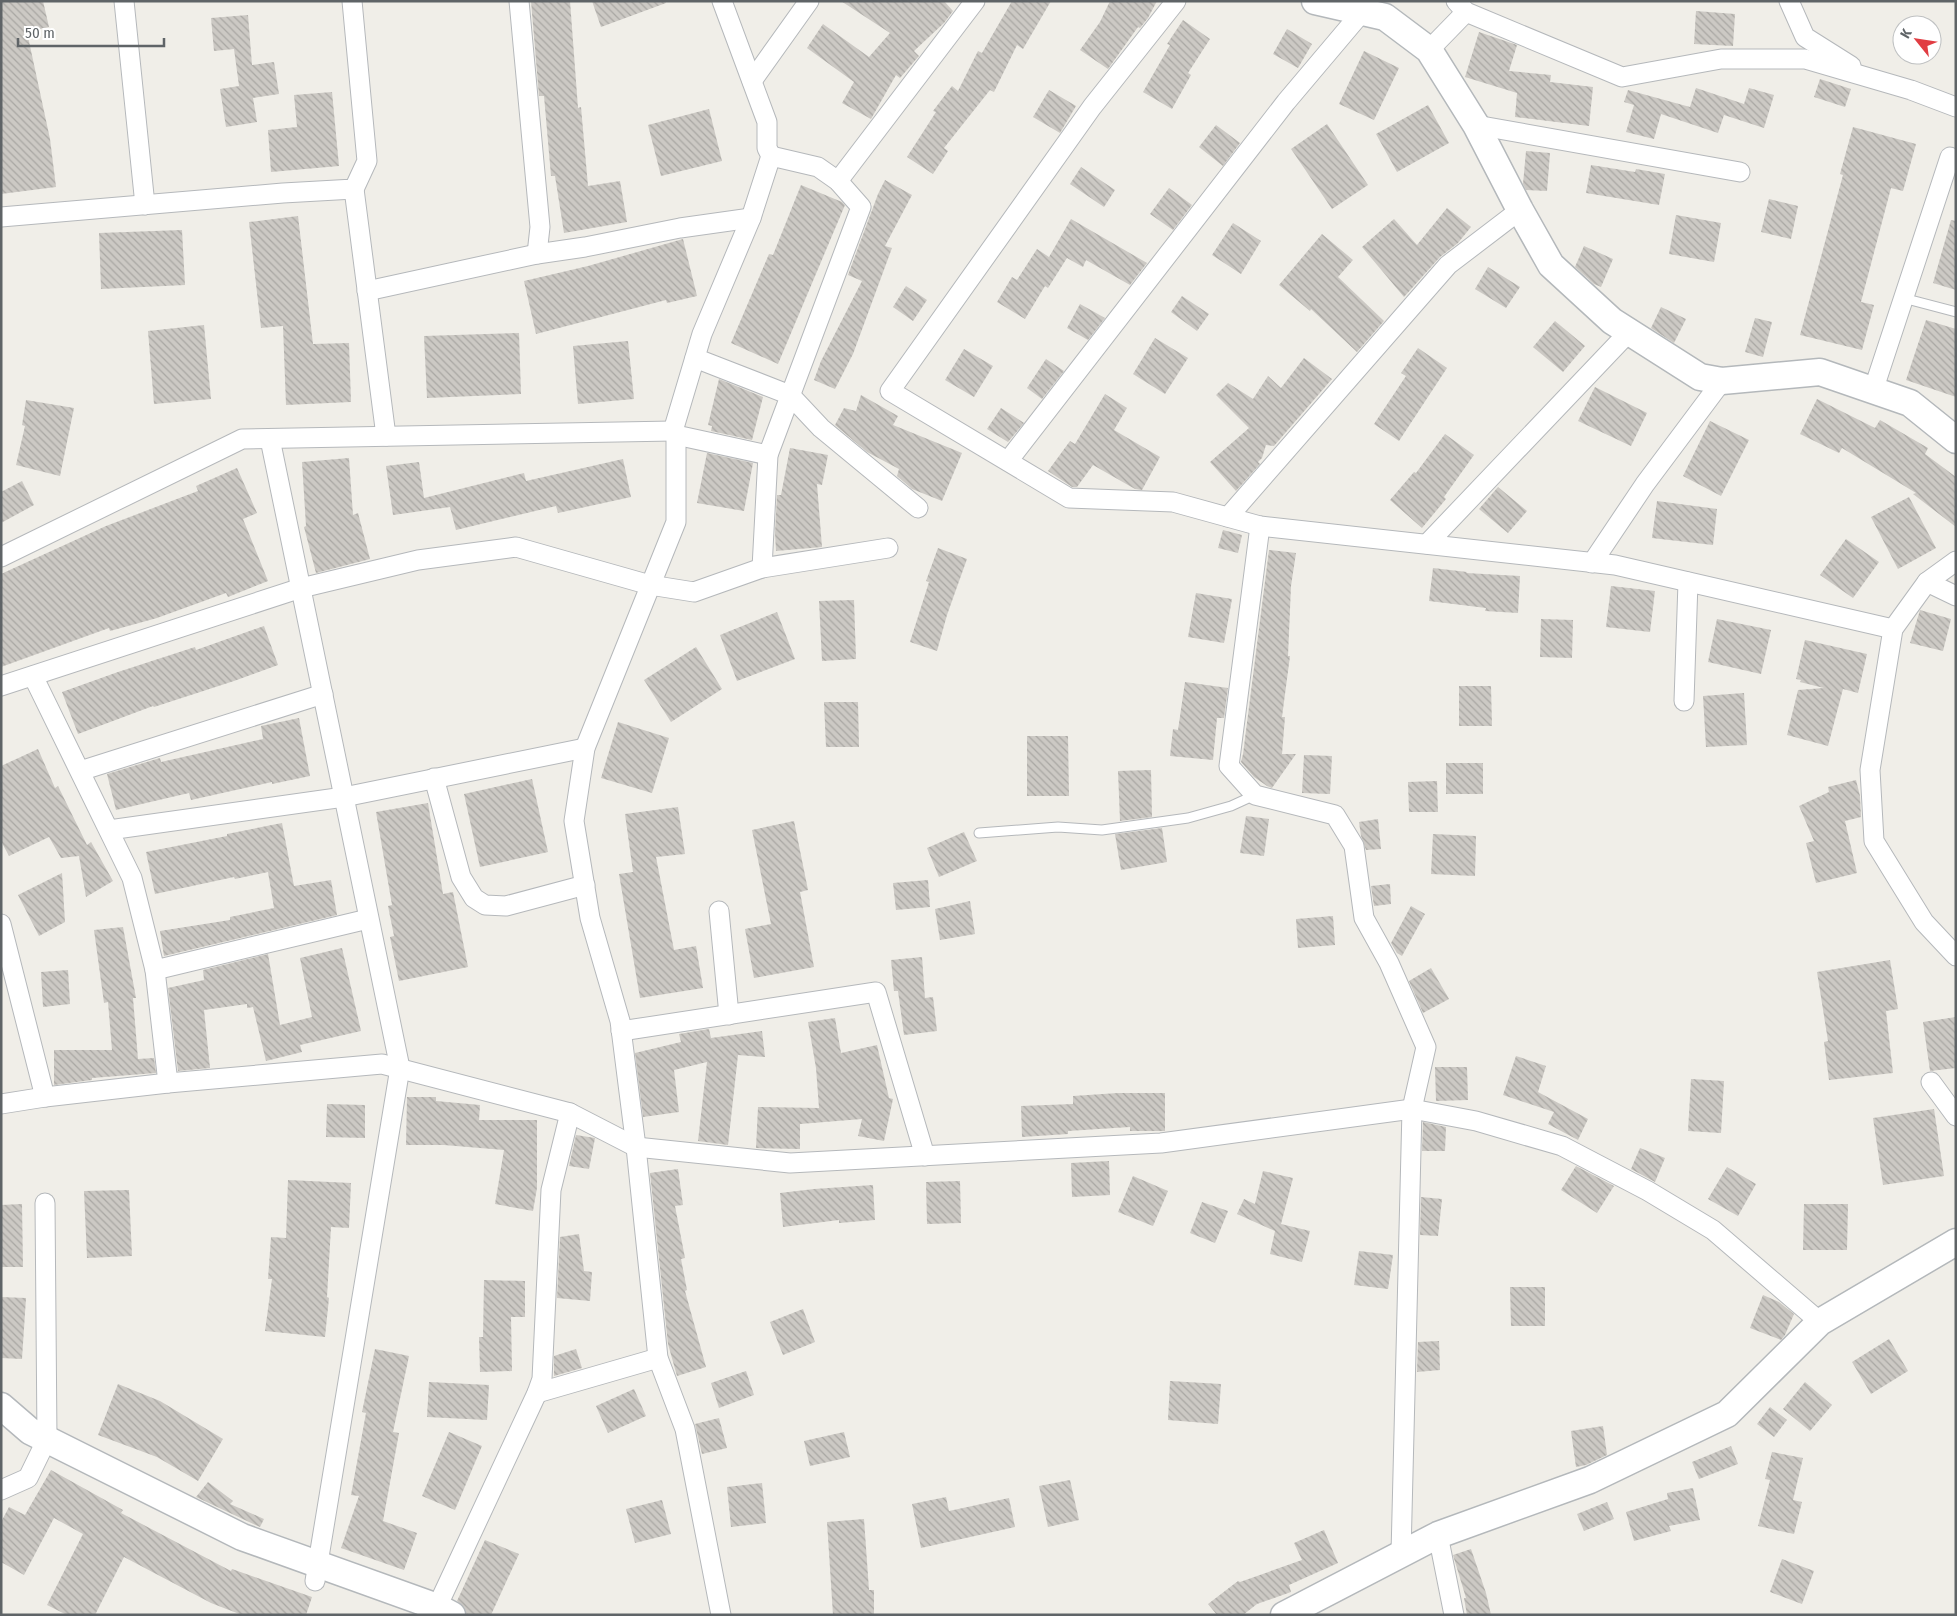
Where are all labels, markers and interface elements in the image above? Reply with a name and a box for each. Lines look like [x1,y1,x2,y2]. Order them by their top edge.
scale bar [18,15,164,47]
north arrow [1892,15,1942,65]
text: 50 m [25,24,55,42]
text: K [1897,25,1916,42]

